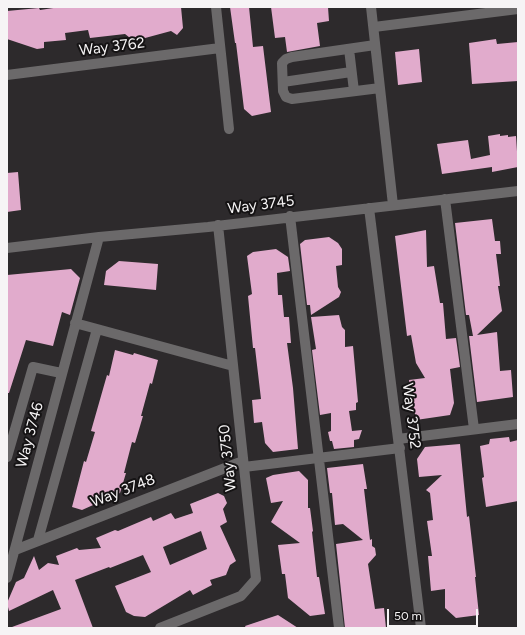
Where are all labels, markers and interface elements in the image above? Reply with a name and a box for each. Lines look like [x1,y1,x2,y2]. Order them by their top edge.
street label: Way 3762 [78,34,146,60]
street label: Way 3745 [227,192,295,218]
street label: Way 3752 [398,382,424,450]
street label: Way 3746 [13,400,47,470]
street label: Way 3750 [216,424,240,492]
street label: Way 3748 [88,470,158,512]
scale bar [389,601,480,627]
text: 50 m [394,609,422,623]

